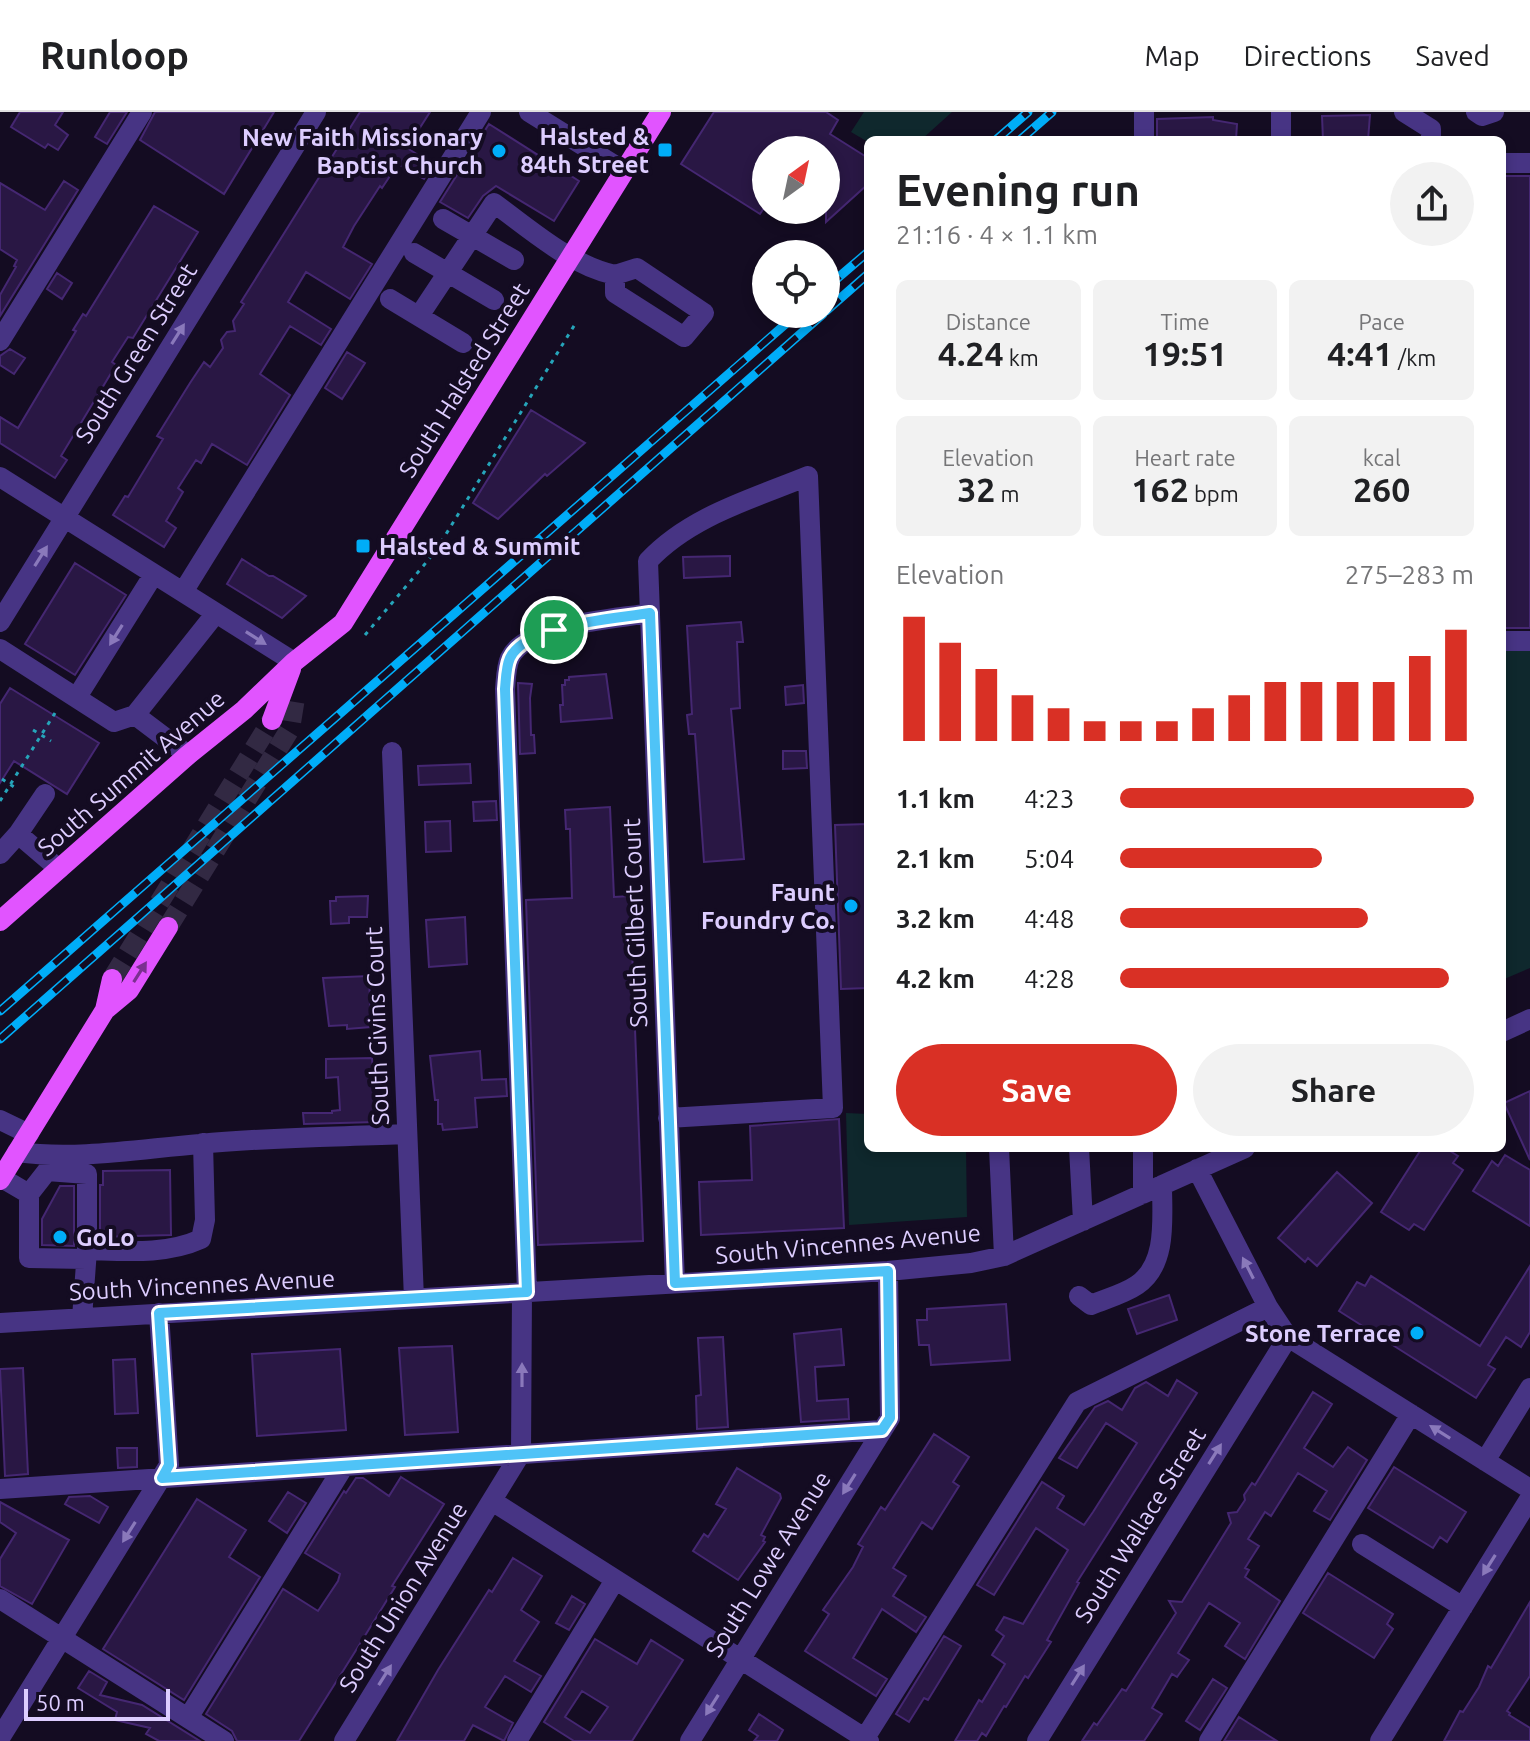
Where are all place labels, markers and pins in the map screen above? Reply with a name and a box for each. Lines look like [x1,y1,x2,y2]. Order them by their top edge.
place label: Halsted & 84th Street [520,123,649,178]
place label: New Faith Missionary Baptist Church [242,124,483,179]
marker: Halsted & 84th Street [656,141,674,159]
marker: New Faith Missionary Baptist Church [490,142,508,160]
place label: Halsted & Summit [379,533,580,560]
marker: Halsted & Summit [354,537,372,555]
pin [520,596,588,664]
place label: Faunt Foundry Co. [701,879,835,934]
marker: Faunt Foundry Co. [842,897,860,915]
place label: GoLo [76,1224,135,1251]
marker: GoLo [51,1228,69,1246]
place label: Stone Terrace [1245,1320,1401,1347]
marker: Stone Terrace [1408,1324,1426,1342]

